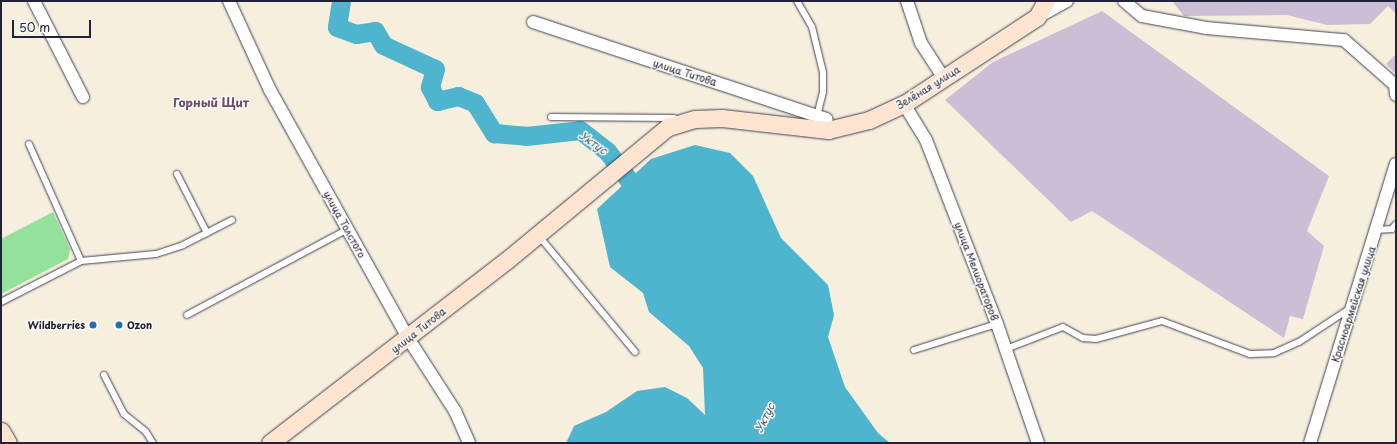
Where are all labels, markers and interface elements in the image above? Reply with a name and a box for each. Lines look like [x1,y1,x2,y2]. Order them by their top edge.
scale bar [14,12,93,38]
text: 50 m [19,18,50,36]
street label: улица Титова [651,56,719,88]
street label: Зелёная улица [894,63,962,111]
district label: Горный Щит [173,96,249,110]
water label: Уктус [577,129,609,157]
street label: улица Толстого [321,188,369,260]
street label: улица Мелиораторов [953,220,1001,322]
street label: Красноармейская улица [1328,244,1378,364]
street label: улица Титова [388,305,448,355]
place label: Wildberries [28,319,85,331]
place label: Ozon [127,319,152,331]
marker: Wildberries [88,320,98,330]
marker: Ozon [114,320,124,330]
water label: Уктус [752,401,778,435]

